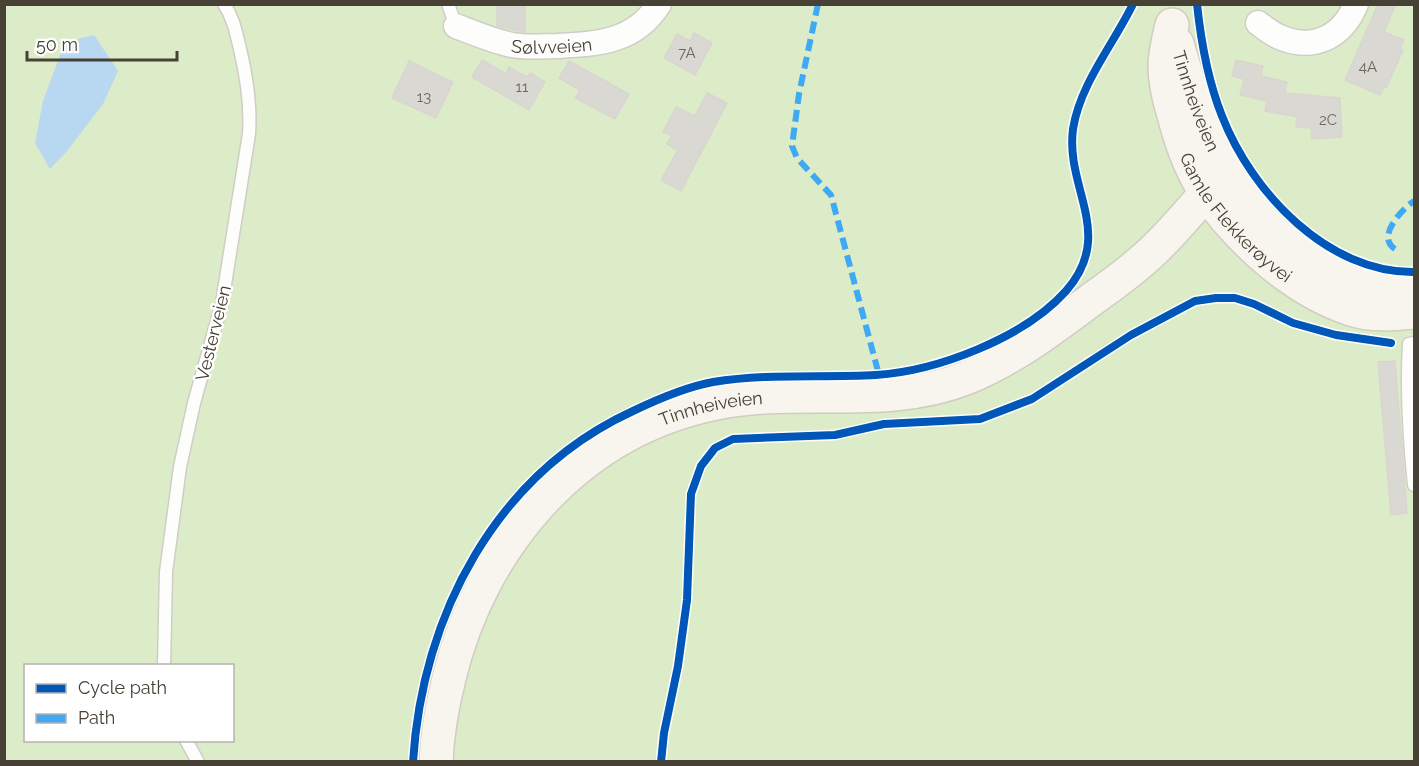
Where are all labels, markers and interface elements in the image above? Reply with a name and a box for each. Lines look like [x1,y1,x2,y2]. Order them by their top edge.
scale bar [27,24,177,62]
street label: Sølvveien [510,33,593,57]
text: 50 m [36,34,78,55]
house number: 7A [678,44,696,62]
street label: Tinnheiveien [1169,48,1225,155]
house number: 4A [1359,58,1377,76]
house number: 11 [516,78,529,96]
house number: 13 [417,88,431,106]
house number: 2C [1319,111,1337,129]
street label: Gamle Flekkerøyvei [1176,149,1296,286]
street label: Vesterveien [191,283,235,383]
street label: Tinnheiveien [656,387,763,430]
legend [24,664,234,742]
text: Cycle path [78,677,167,698]
text: Path [78,707,115,728]

